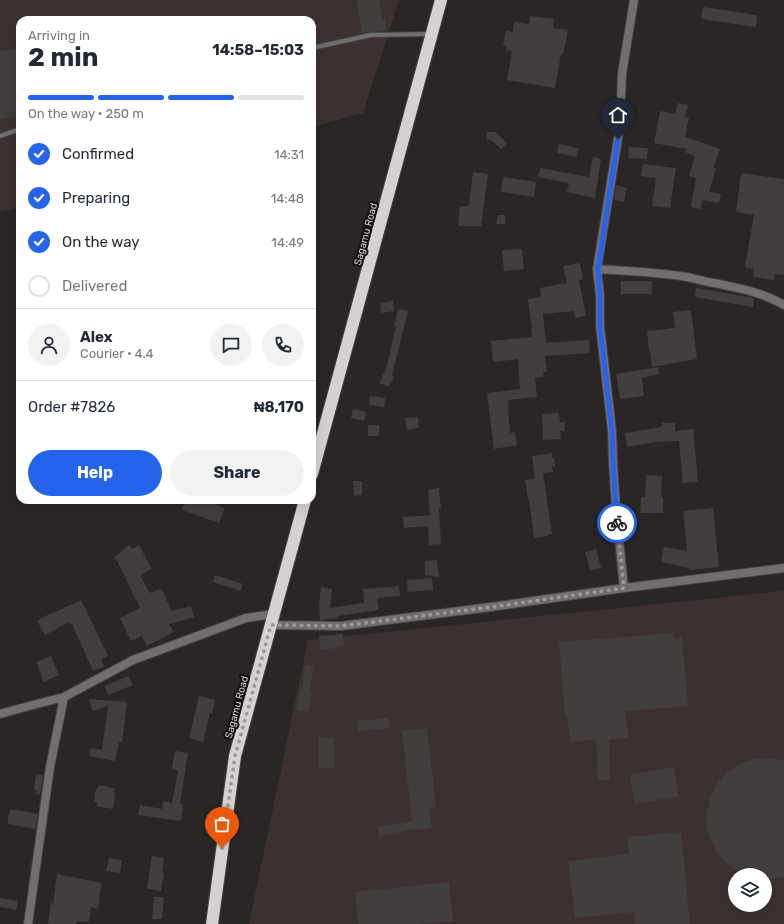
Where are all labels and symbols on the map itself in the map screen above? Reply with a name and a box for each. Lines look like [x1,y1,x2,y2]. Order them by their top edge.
pin [601,98,635,139]
street label: Sagamu Road [352,202,380,267]
courier [597,503,637,543]
street label: Sagamu Road [223,675,251,740]
pin [205,807,239,848]

